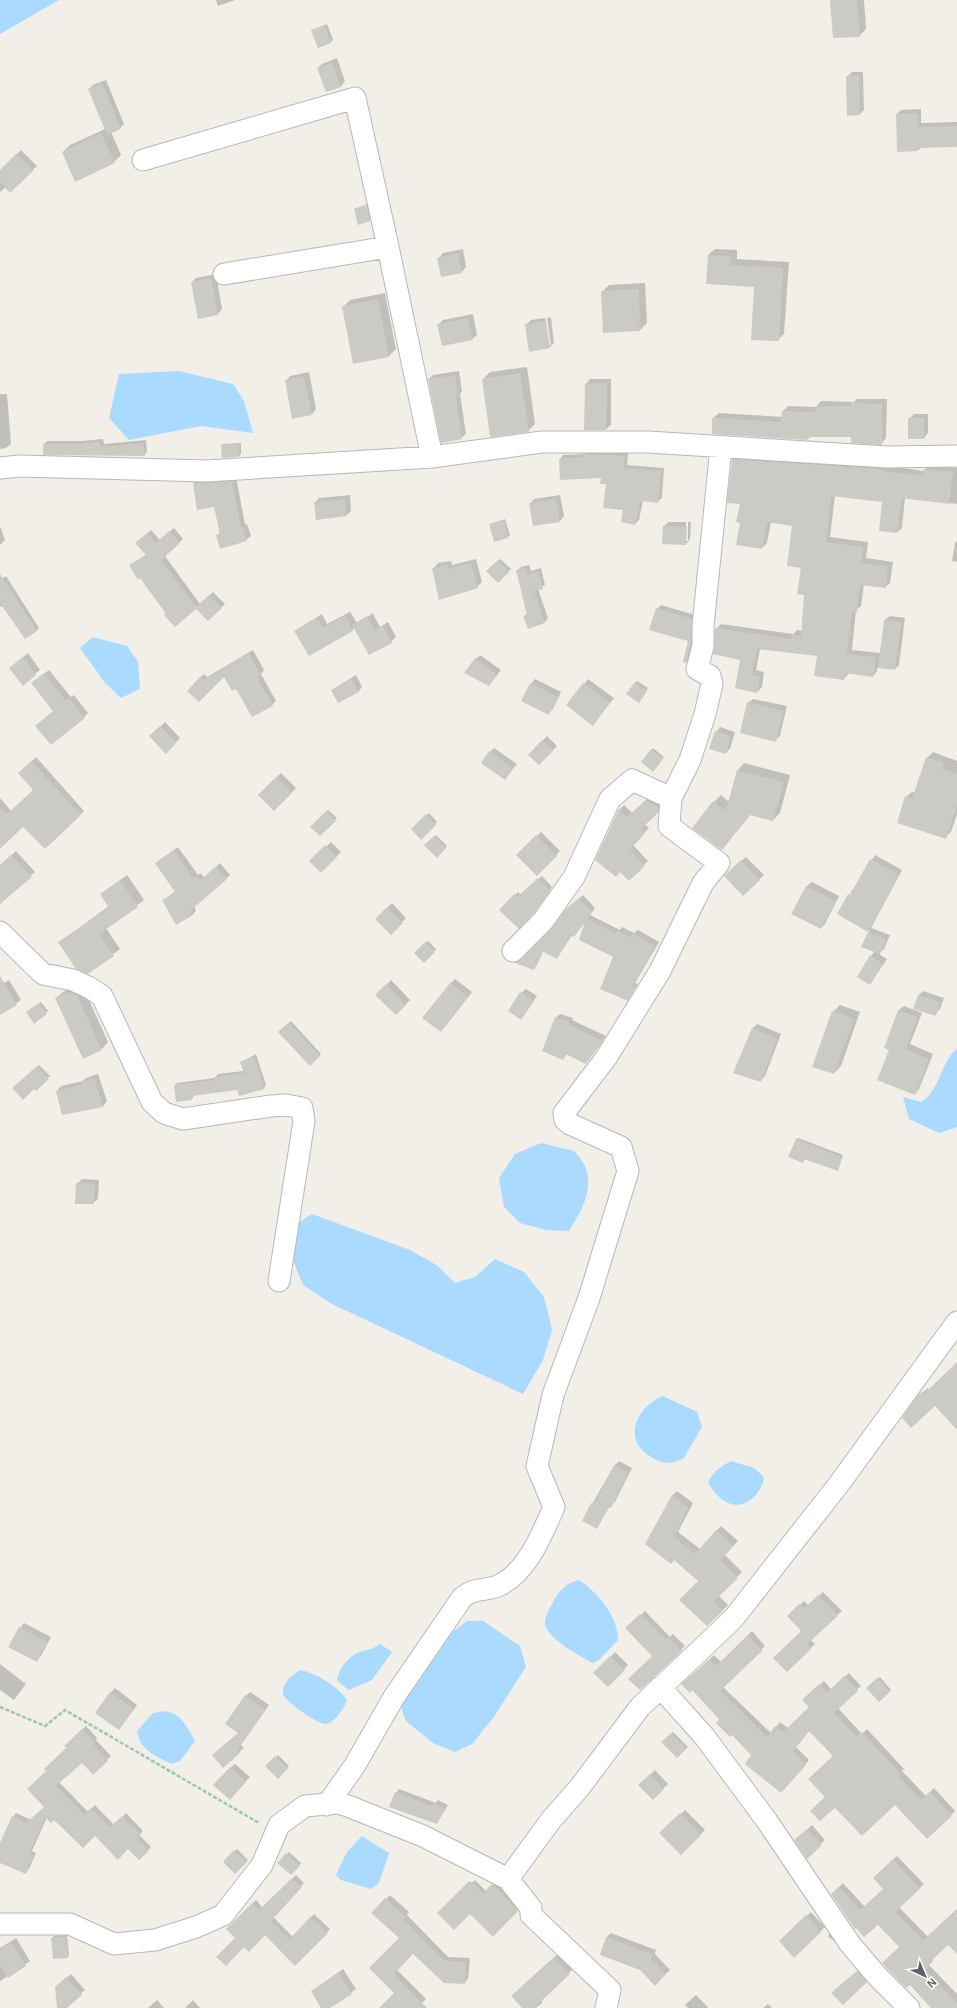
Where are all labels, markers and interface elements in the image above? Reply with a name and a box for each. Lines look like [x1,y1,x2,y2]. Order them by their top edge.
north arrow [905,1956,945,1996]
text: N [925,1976,939,1990]

